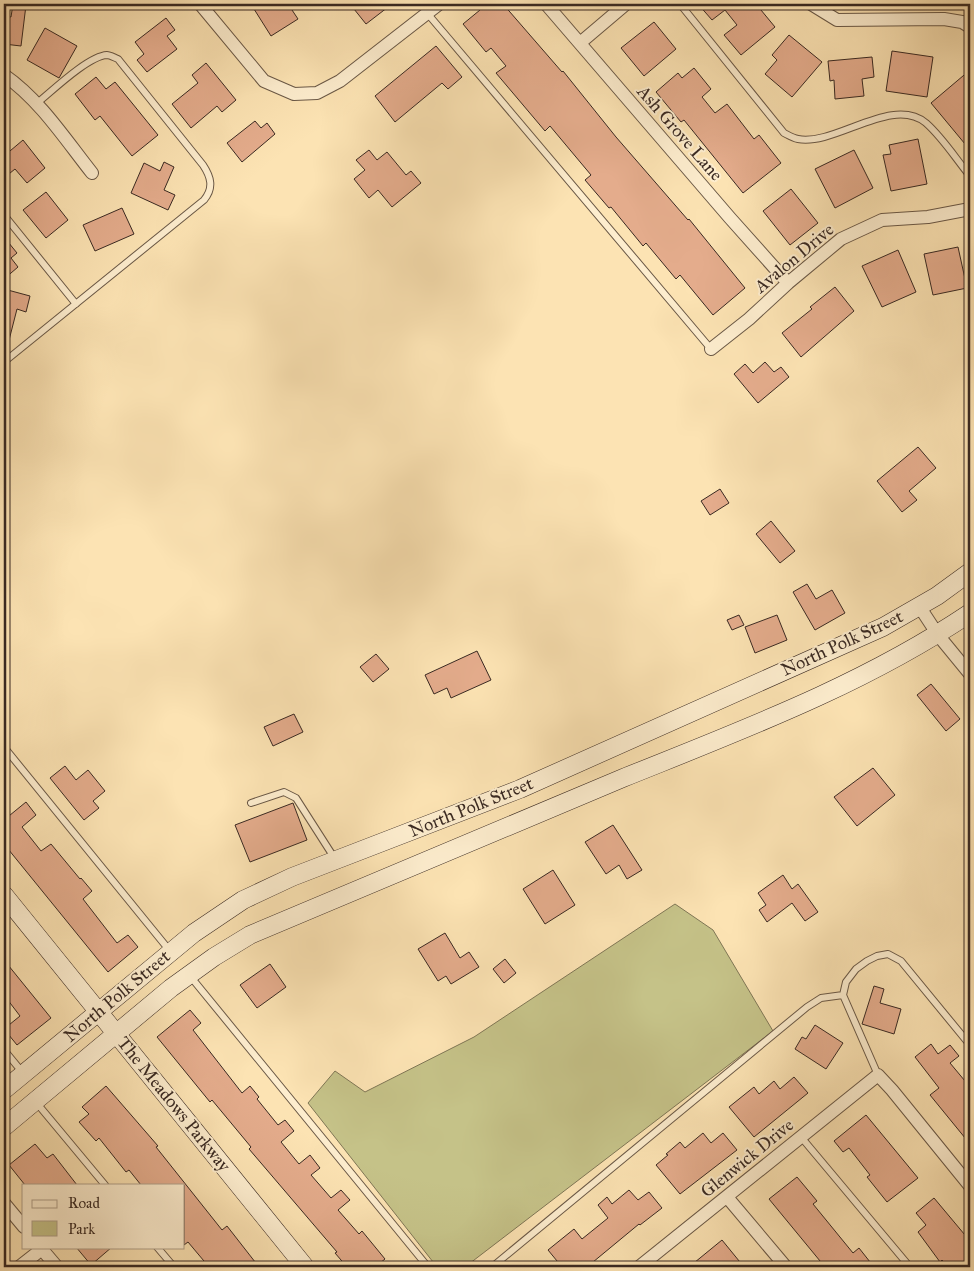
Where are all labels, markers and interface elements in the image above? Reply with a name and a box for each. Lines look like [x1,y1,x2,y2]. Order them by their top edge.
street label: Ash Grove Lane [632,80,727,185]
street label: Avalon Drive [749,218,838,298]
street label: North Polk Street [778,605,907,681]
street label: North Polk Street [406,772,537,842]
street label: North Polk Street [59,945,175,1047]
street label: The Meadows Parkway [113,1032,236,1176]
street label: Glenwick Drive [696,1114,798,1202]
legend [22,1184,185,1248]
text: Road [68,1194,100,1212]
text: Park [68,1220,95,1238]

